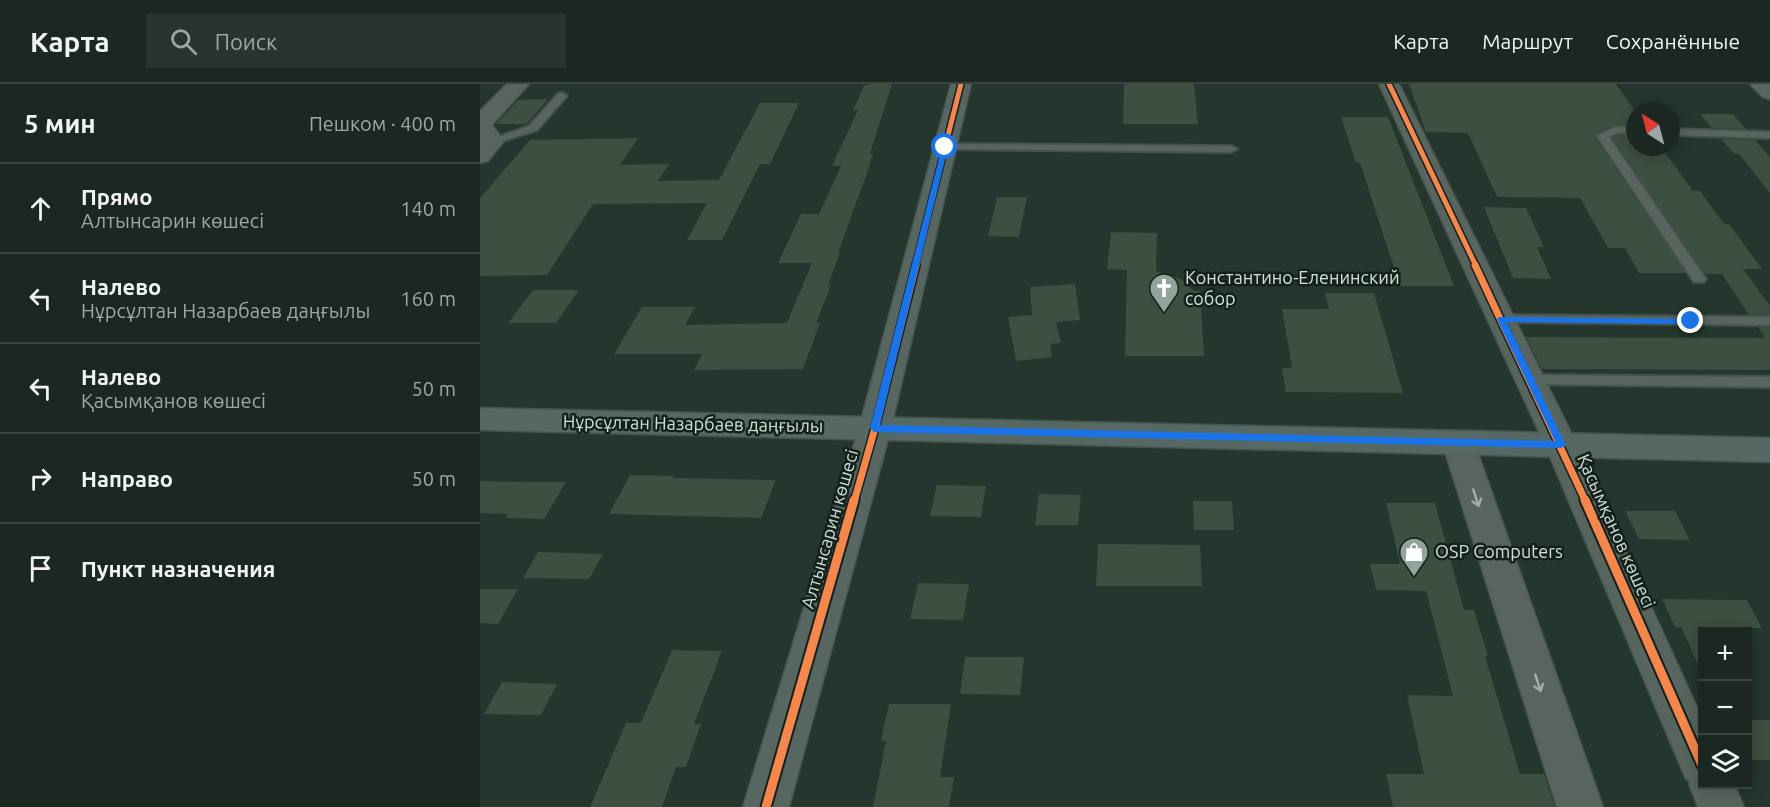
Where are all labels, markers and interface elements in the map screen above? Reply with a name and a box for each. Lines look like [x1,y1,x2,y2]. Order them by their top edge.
search box [146,14,566,68]
icon: search [167,25,200,58]
text: Карта [30,26,110,57]
text: Поиск [215,29,277,54]
text: Карта [1393,29,1449,53]
text: Маршрут [1482,29,1573,53]
text: Сохранённые [1606,29,1740,53]
north arrow [1626,102,1680,156]
text: 5 мин [24,109,96,138]
text: Пешком · 400 m [309,112,456,135]
route start [931,133,957,159]
text: Прямо [81,184,152,209]
icon: ahead [24,192,57,225]
text: 140 m [400,197,456,220]
text: Алтынсарин көшесі [81,209,264,232]
place label: Константино-Еленинский собор [1185,267,1400,308]
church icon: Константино-Еленинский собор [1148,272,1180,314]
text: Налево [81,274,161,299]
icon: left [24,282,57,315]
text: 160 m [400,287,456,310]
text: Нұрсұлтан Назарбаев даңғылы [81,299,370,322]
route end [1677,307,1703,333]
text: Налево [81,364,161,389]
icon: left [24,372,57,405]
text: 50 m [412,377,456,400]
text: Қасымқанов көшесі [81,389,266,412]
street label: Нұрсұлтан Назарбаев даңғылы [563,411,823,435]
street label: Алтынсарин көшесі [797,447,861,611]
street label: Қасымқанов көшесі [1574,451,1660,611]
icon: right [24,462,57,495]
text: Направо [81,466,173,491]
text: 50 m [412,467,456,490]
one-way arrow [1472,488,1483,507]
shop icon: OSP Computers [1398,536,1430,578]
place label: OSP Computers [1435,541,1563,561]
icon: arrive [24,552,57,585]
text: Пункт назначения [81,556,275,581]
map controls [1698,627,1752,789]
button: + [1698,627,1752,681]
one-way arrow [1534,673,1545,692]
button: − [1698,681,1752,735]
button: layers [1698,735,1752,789]

